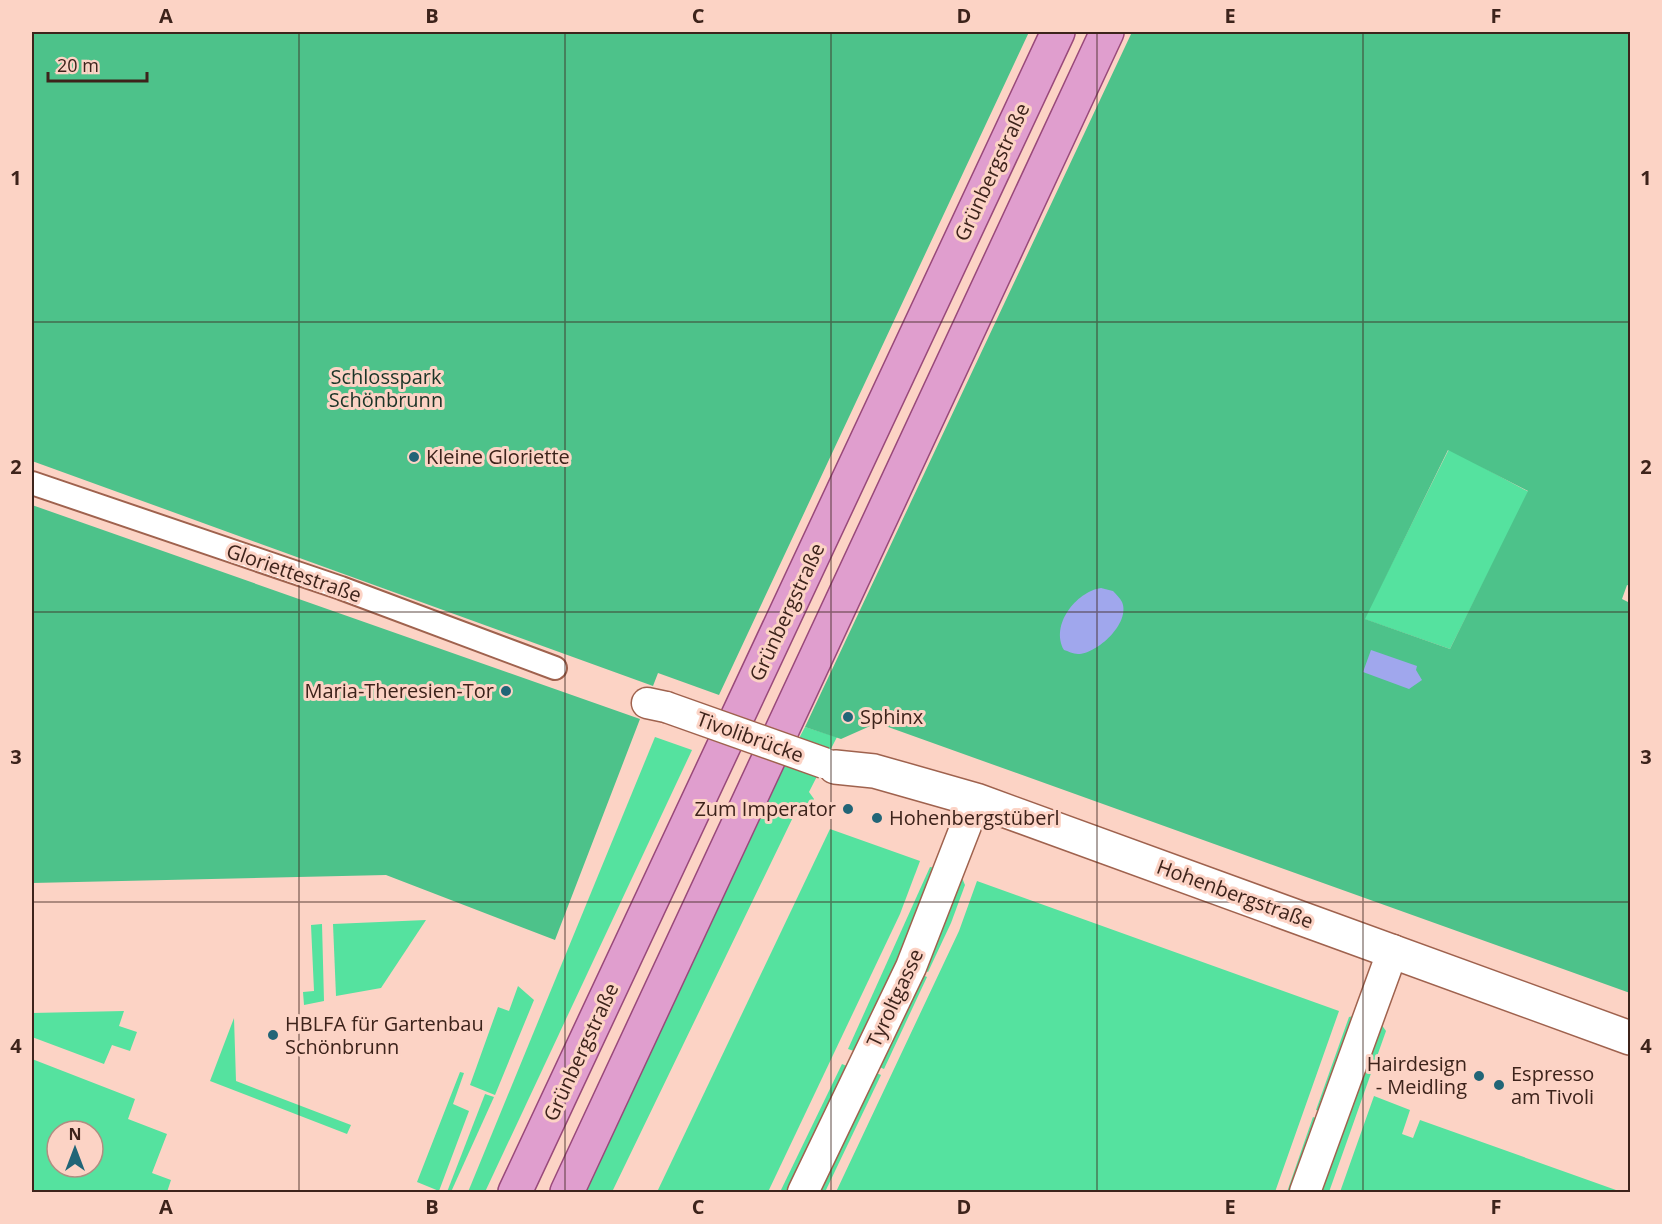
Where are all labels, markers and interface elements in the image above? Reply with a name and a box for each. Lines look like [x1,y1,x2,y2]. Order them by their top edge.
text: A [159,2,173,29]
text: B [425,2,439,29]
text: C [692,2,705,29]
text: D [957,2,971,29]
text: E [1224,2,1236,29]
text: F [1491,2,1501,29]
scale bar [48,45,147,83]
text: 20 m [57,53,99,77]
street label: Grünbergstraße [948,98,1035,245]
text: 1 [10,164,22,191]
text: 1 [1640,164,1652,191]
park label: Schlosspark Schönbrunn [329,363,443,413]
place label: Kleine Gloriette [426,443,570,470]
marker: Kleine Gloriette [407,450,421,464]
text: 2 [10,453,22,480]
text: 2 [1640,453,1652,480]
street label: Gloriettestraße [223,537,365,608]
street label: Grünbergstraße [743,538,830,685]
place label: Maria-Theresien-Tor [304,677,494,704]
marker: Maria-Theresien-Tor [499,684,513,698]
place label: Sphinx [860,703,924,730]
street label: Tivolibrücke [693,705,807,768]
marker: Sphinx [841,710,855,724]
text: 3 [10,743,22,770]
text: 3 [1640,743,1652,770]
place label: Zum Imperator [694,795,836,822]
marker: Zum Imperator [841,802,855,816]
place label: Hohenbergstüberl [889,804,1060,831]
marker: Hohenbergstüberl [870,811,884,825]
street label: Hohenbergstraße [1153,853,1317,934]
street label: Tyroltgasse [860,944,929,1051]
street label: Grünbergstraße [537,978,624,1125]
place label: HBLFA für Gartenbau Schönbrunn [285,1010,484,1060]
marker: HBLFA für Gartenbau Schönbrunn [266,1028,280,1042]
text: 4 [10,1032,22,1059]
text: 4 [1640,1032,1652,1059]
place label: Hairdesign - Meidling [1367,1050,1467,1100]
place label: Espresso am Tivoli [1511,1060,1594,1110]
marker: Hairdesign - Meidling [1472,1069,1486,1083]
marker: Espresso am Tivoli [1492,1078,1506,1092]
north arrow [45,1119,105,1179]
text: N [68,1123,82,1145]
text: A [159,1193,173,1220]
text: B [425,1193,439,1220]
text: C [692,1193,705,1220]
text: D [957,1193,971,1220]
text: E [1224,1193,1236,1220]
text: F [1491,1193,1501,1220]

